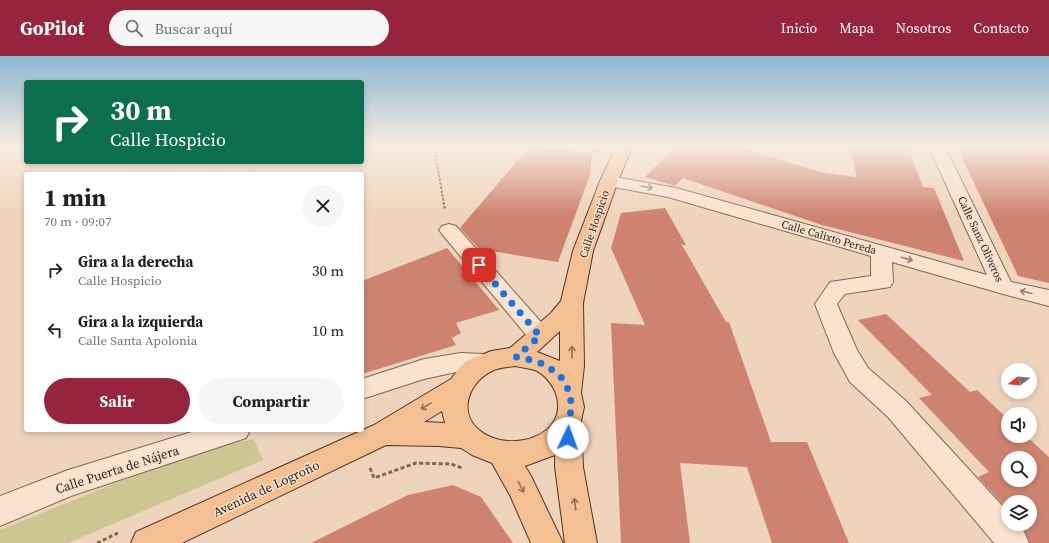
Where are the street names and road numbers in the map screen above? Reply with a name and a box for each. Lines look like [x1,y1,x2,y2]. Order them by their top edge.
street label: Calle Hospicio [576,188,613,260]
street label: Calle Sanz Oliveros [954,194,1007,285]
street label: Calle Calixto Pereda [780,217,878,258]
street label: Calle Puerta de Nájera [53,441,181,497]
street label: Avenida de Logroño [210,456,322,521]

